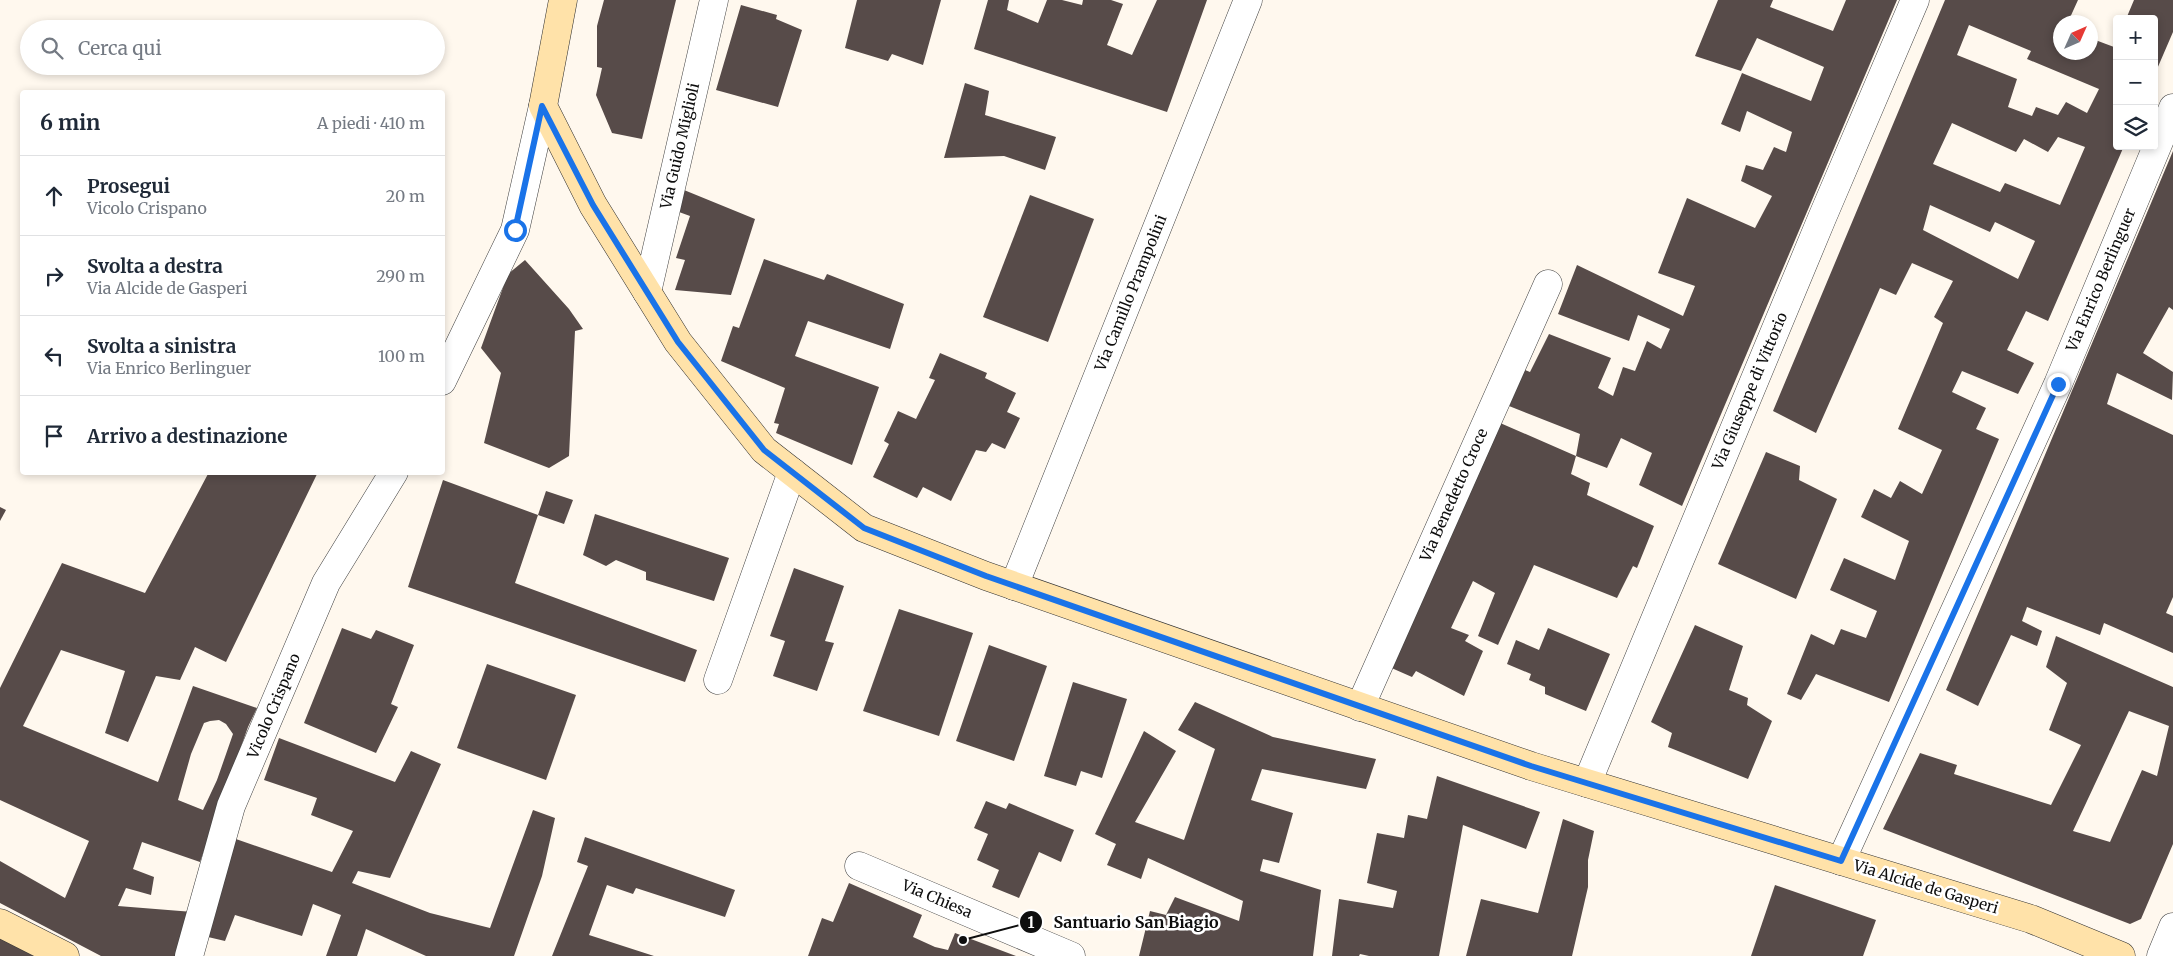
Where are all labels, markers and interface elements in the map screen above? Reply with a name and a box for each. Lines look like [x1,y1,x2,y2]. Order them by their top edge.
north arrow [2053,15,2098,60]
map controls [2113,15,2158,150]
button: + [2113,15,2158,60]
search box [20,20,445,75]
icon: search [38,34,66,62]
text: Cerca qui [78,36,162,60]
button: − [2113,60,2158,105]
street label: Via Guido Miglioli [656,81,703,212]
button: layers [2113,105,2158,150]
text: 6 min [40,109,100,136]
text: A piedi · 410 m [317,113,425,133]
text: Prosegui [87,174,170,198]
icon: ahead [40,182,68,210]
text: 20 m [386,186,425,206]
text: Vicolo Crispano [87,198,207,218]
street label: Via Enrico Berlinguer [2061,205,2139,355]
street label: Via Camillo Prampolini [1090,212,1171,375]
route start [504,219,527,242]
text: Svolta a destra [87,254,223,278]
icon: right [40,262,68,290]
text: 290 m [376,266,425,286]
text: Via Alcide de Gasperi [87,278,248,298]
street label: Via Giuseppe di Vittorio [1707,309,1791,473]
text: Svolta a sinistra [87,334,236,358]
icon: left [40,342,68,370]
text: 100 m [378,346,425,366]
text: Via Enrico Berlinguer [87,358,251,378]
route end [2047,373,2070,396]
icon: arrive [40,422,68,450]
text: Arrivo a destinazione [87,424,287,448]
street label: Via Benedetto Croce [1415,425,1492,565]
street label: Vicolo Crispano [242,650,304,762]
street label: Via Alcide de Gasperi [1850,855,2001,918]
street label: Via Chiesa [898,875,975,922]
callout: Santuario San Biagio [1019,907,1229,938]
text: Santuario San Biagio [1053,912,1219,932]
text: 1 [1028,913,1035,932]

